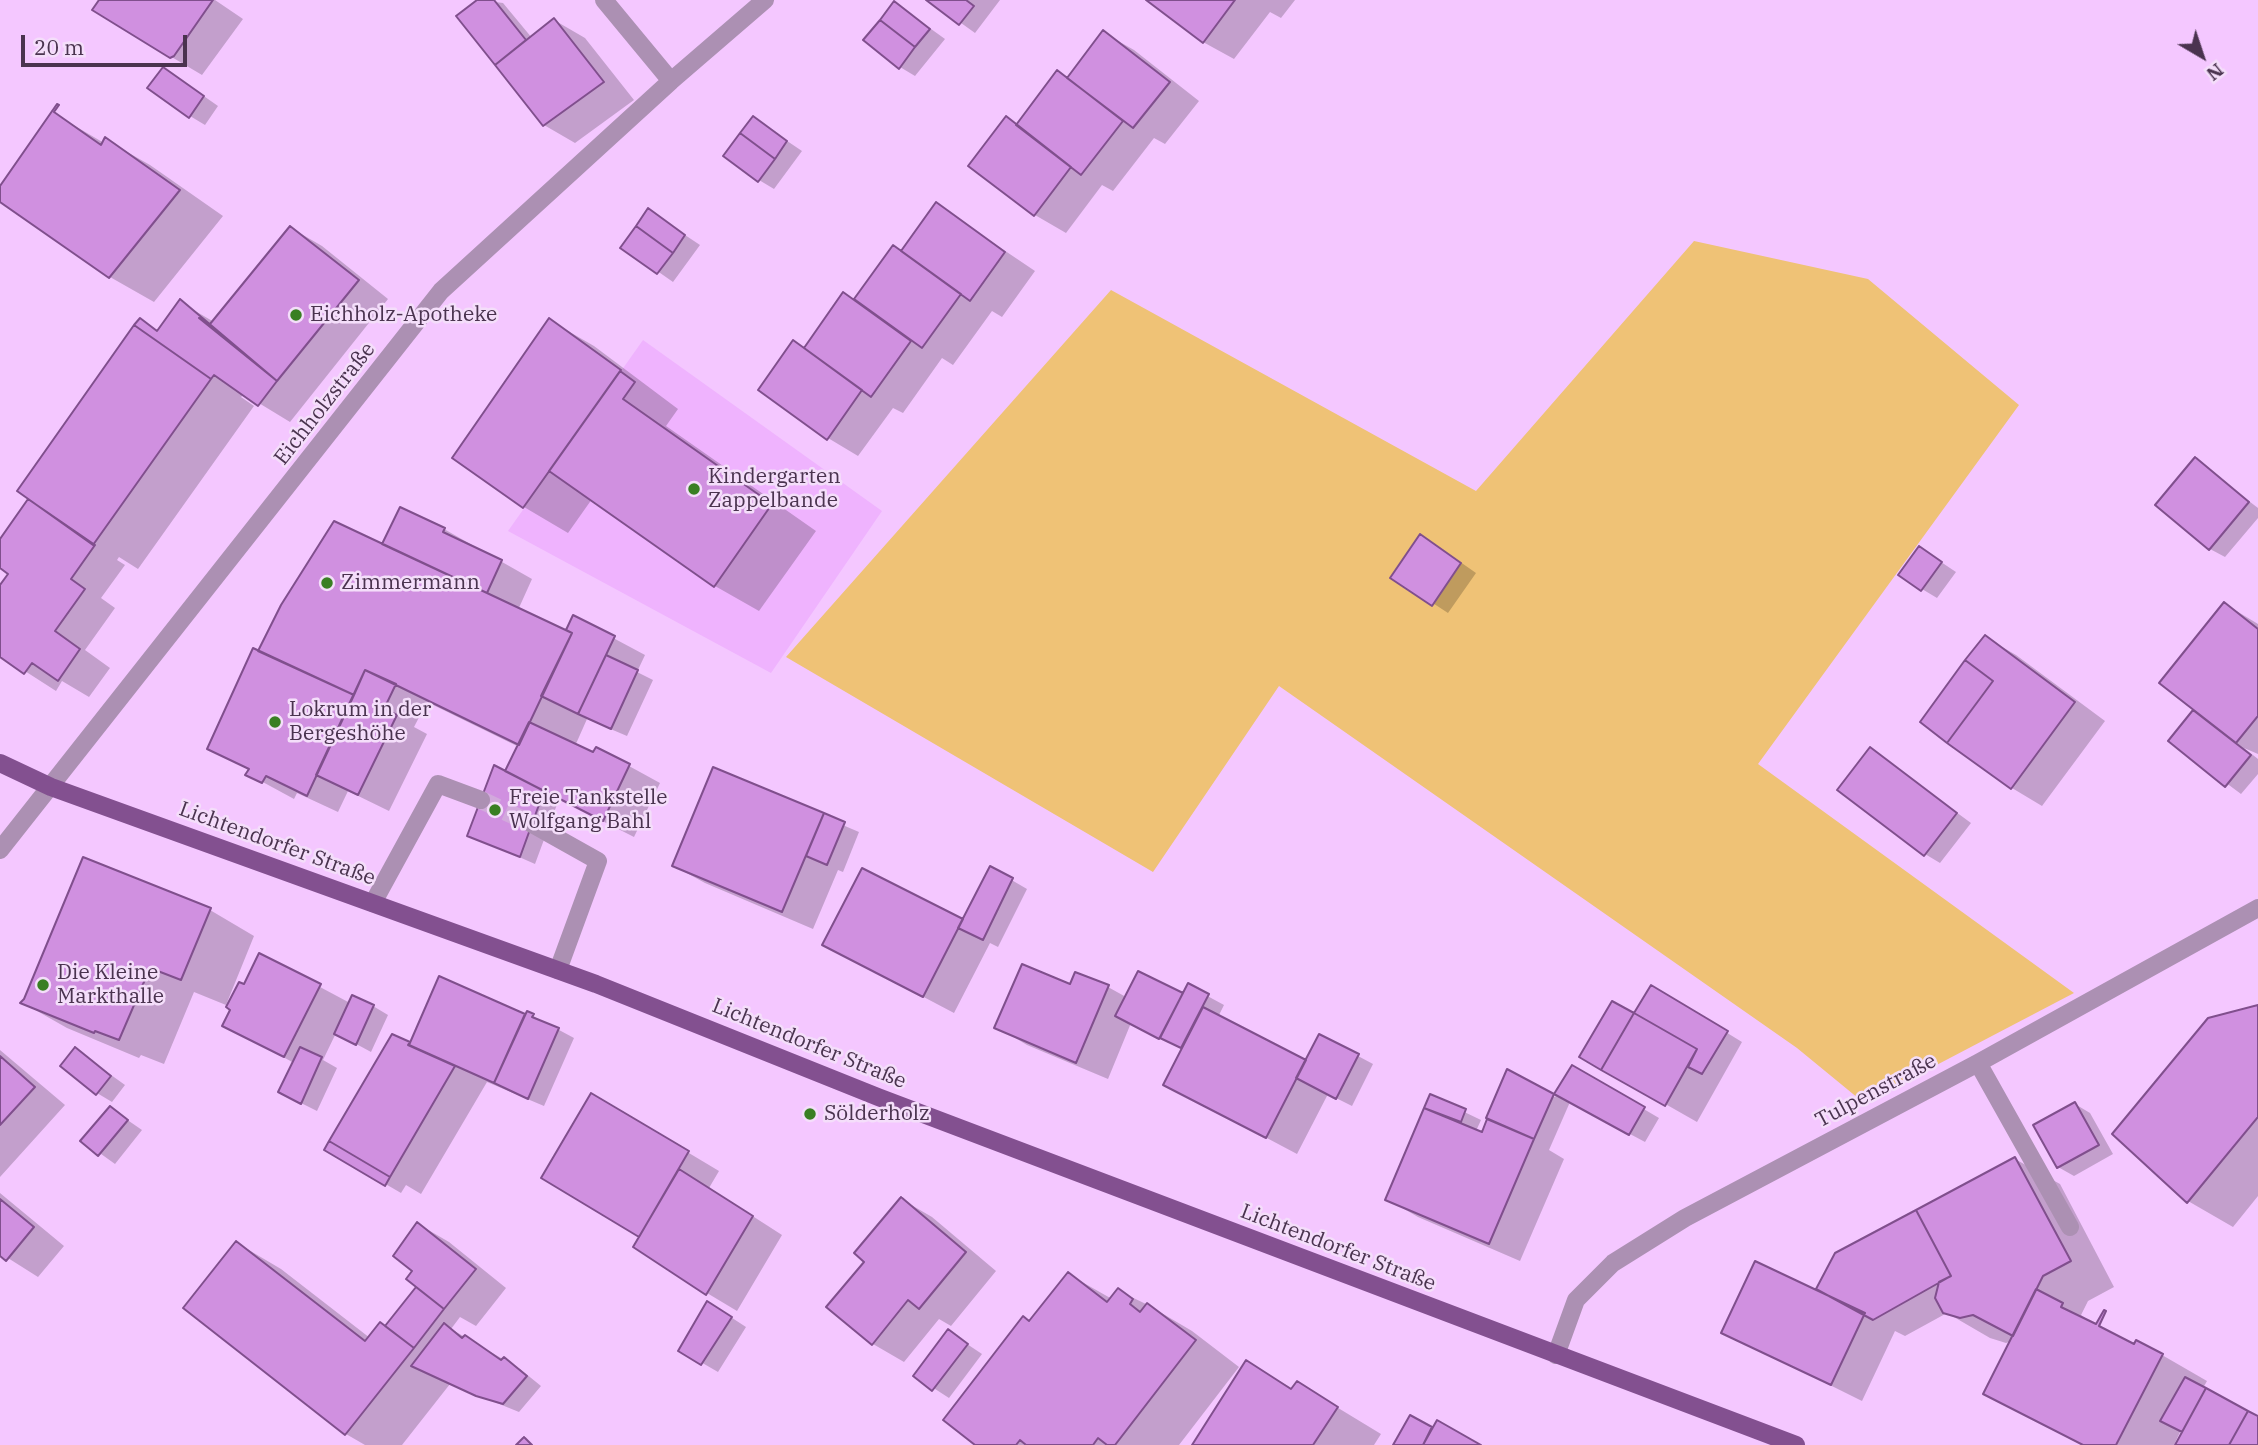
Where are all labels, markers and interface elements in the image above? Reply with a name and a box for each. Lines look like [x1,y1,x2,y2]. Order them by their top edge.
scale bar [24,21,191,65]
north arrow [2167,21,2237,91]
text: 20 m [34,33,84,61]
text: N [2202,58,2229,86]
place label: Eichholz-Apotheke [310,302,497,328]
marker: Eichholz-Apotheke [288,307,304,323]
street label: Eichholzstraße [269,338,381,470]
place label: Kindergarten Zappelbande [708,464,841,514]
marker: Kindergarten Zappelbande [686,481,702,497]
place label: Zimmermann [341,570,480,596]
marker: Zimmermann [319,575,335,591]
place label: Lokrum in der Bergeshöhe [289,697,431,747]
marker: Lokrum in der Bergeshöhe [267,714,283,730]
place label: Freie Tankstelle Wolfgang Bahl [509,785,668,835]
street label: Lichtendorfer Straße [175,797,379,891]
marker: Freie Tankstelle Wolfgang Bahl [487,802,503,818]
place label: Die Kleine Markthalle [57,960,164,1010]
marker: Die Kleine Markthalle [35,977,51,993]
street label: Lichtendorfer Straße [708,994,910,1094]
street label: Tulpenstraße [1811,1049,1941,1133]
place label: Sölderholz [824,1101,930,1127]
marker: Sölderholz [802,1106,818,1122]
street label: Lichtendorfer Straße [1237,1199,1439,1297]

